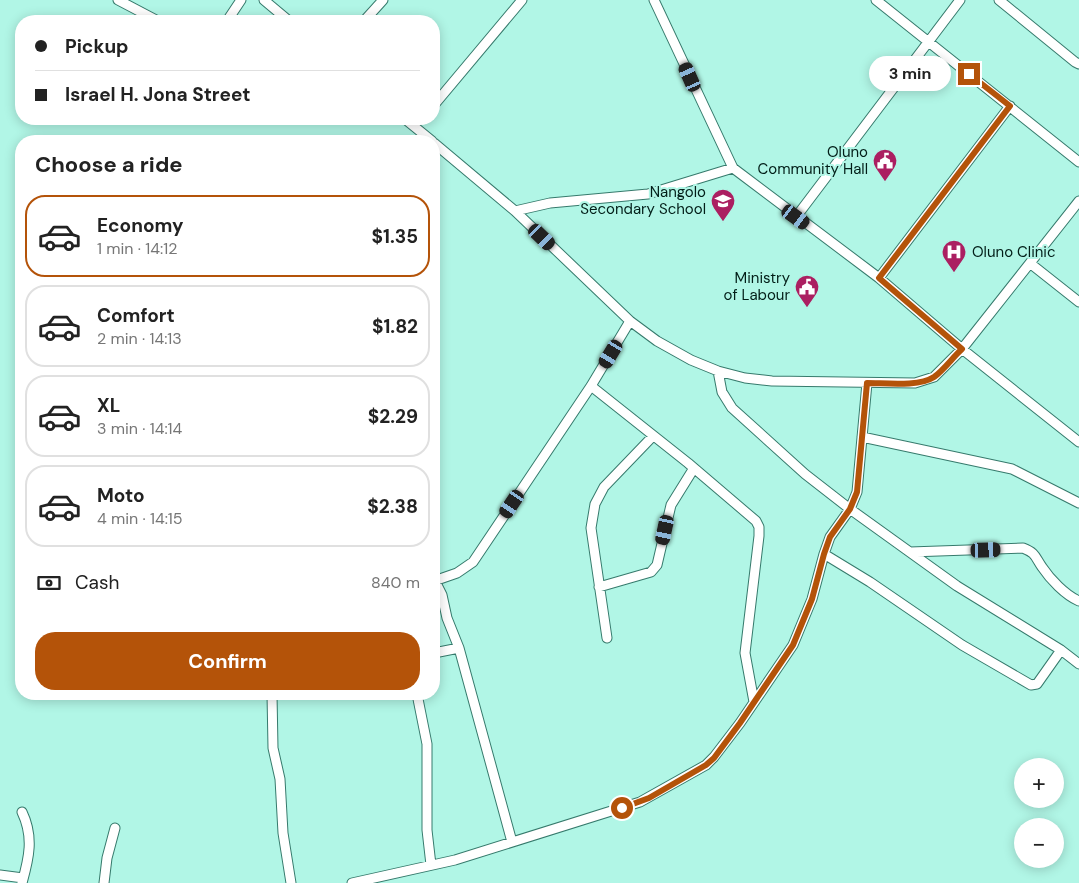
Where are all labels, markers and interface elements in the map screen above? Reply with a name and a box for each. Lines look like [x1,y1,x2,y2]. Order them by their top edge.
text: Pickup [65,34,129,59]
callout: 3 min [869,56,952,92]
car [677,60,702,94]
text: 3 min [889,63,931,84]
route end [958,63,980,85]
text: Israel H. Jona Street [65,82,250,107]
place label: Oluno Community Hall [758,142,868,179]
public building icon: Oluno Community Hall [872,148,898,182]
text: Choose a ride [35,150,183,179]
place label: Nangolo Secondary School [580,182,706,219]
school or university icon: Nangolo Secondary School [710,188,736,222]
car [779,202,812,232]
text: Economy [97,213,184,238]
icon: car [37,214,82,259]
car [525,221,558,253]
text: $1.35 [372,224,418,249]
text: 1 min · 14:12 [97,238,177,259]
hospital icon: Oluno Clinic [941,239,967,273]
place label: Oluno Clinic [972,242,1056,262]
place label: Ministry of Labour [724,268,791,305]
public building icon: Ministry of Labour [794,274,820,308]
text: Comfort [97,303,175,328]
icon: car [37,304,82,349]
text: $1.82 [372,314,418,339]
text: 2 min · 14:13 [97,328,182,349]
car [596,337,625,371]
text: XL [97,393,120,418]
icon: car [37,394,82,439]
text: $2.29 [368,404,418,429]
text: 3 min · 14:14 [97,418,182,439]
text: Moto [97,483,145,508]
icon: car [37,484,82,529]
car [497,487,526,521]
text: $2.38 [367,494,418,519]
text: 4 min · 14:15 [97,508,183,529]
car [654,514,675,546]
car [970,542,1001,558]
icon: cash [35,569,63,597]
text: Cash [75,570,119,595]
text: 840 m [371,572,420,593]
button: Confirm [35,632,420,690]
map controls [1014,758,1064,868]
button: + [1014,758,1064,808]
route start [611,797,633,819]
button: − [1014,818,1064,868]

